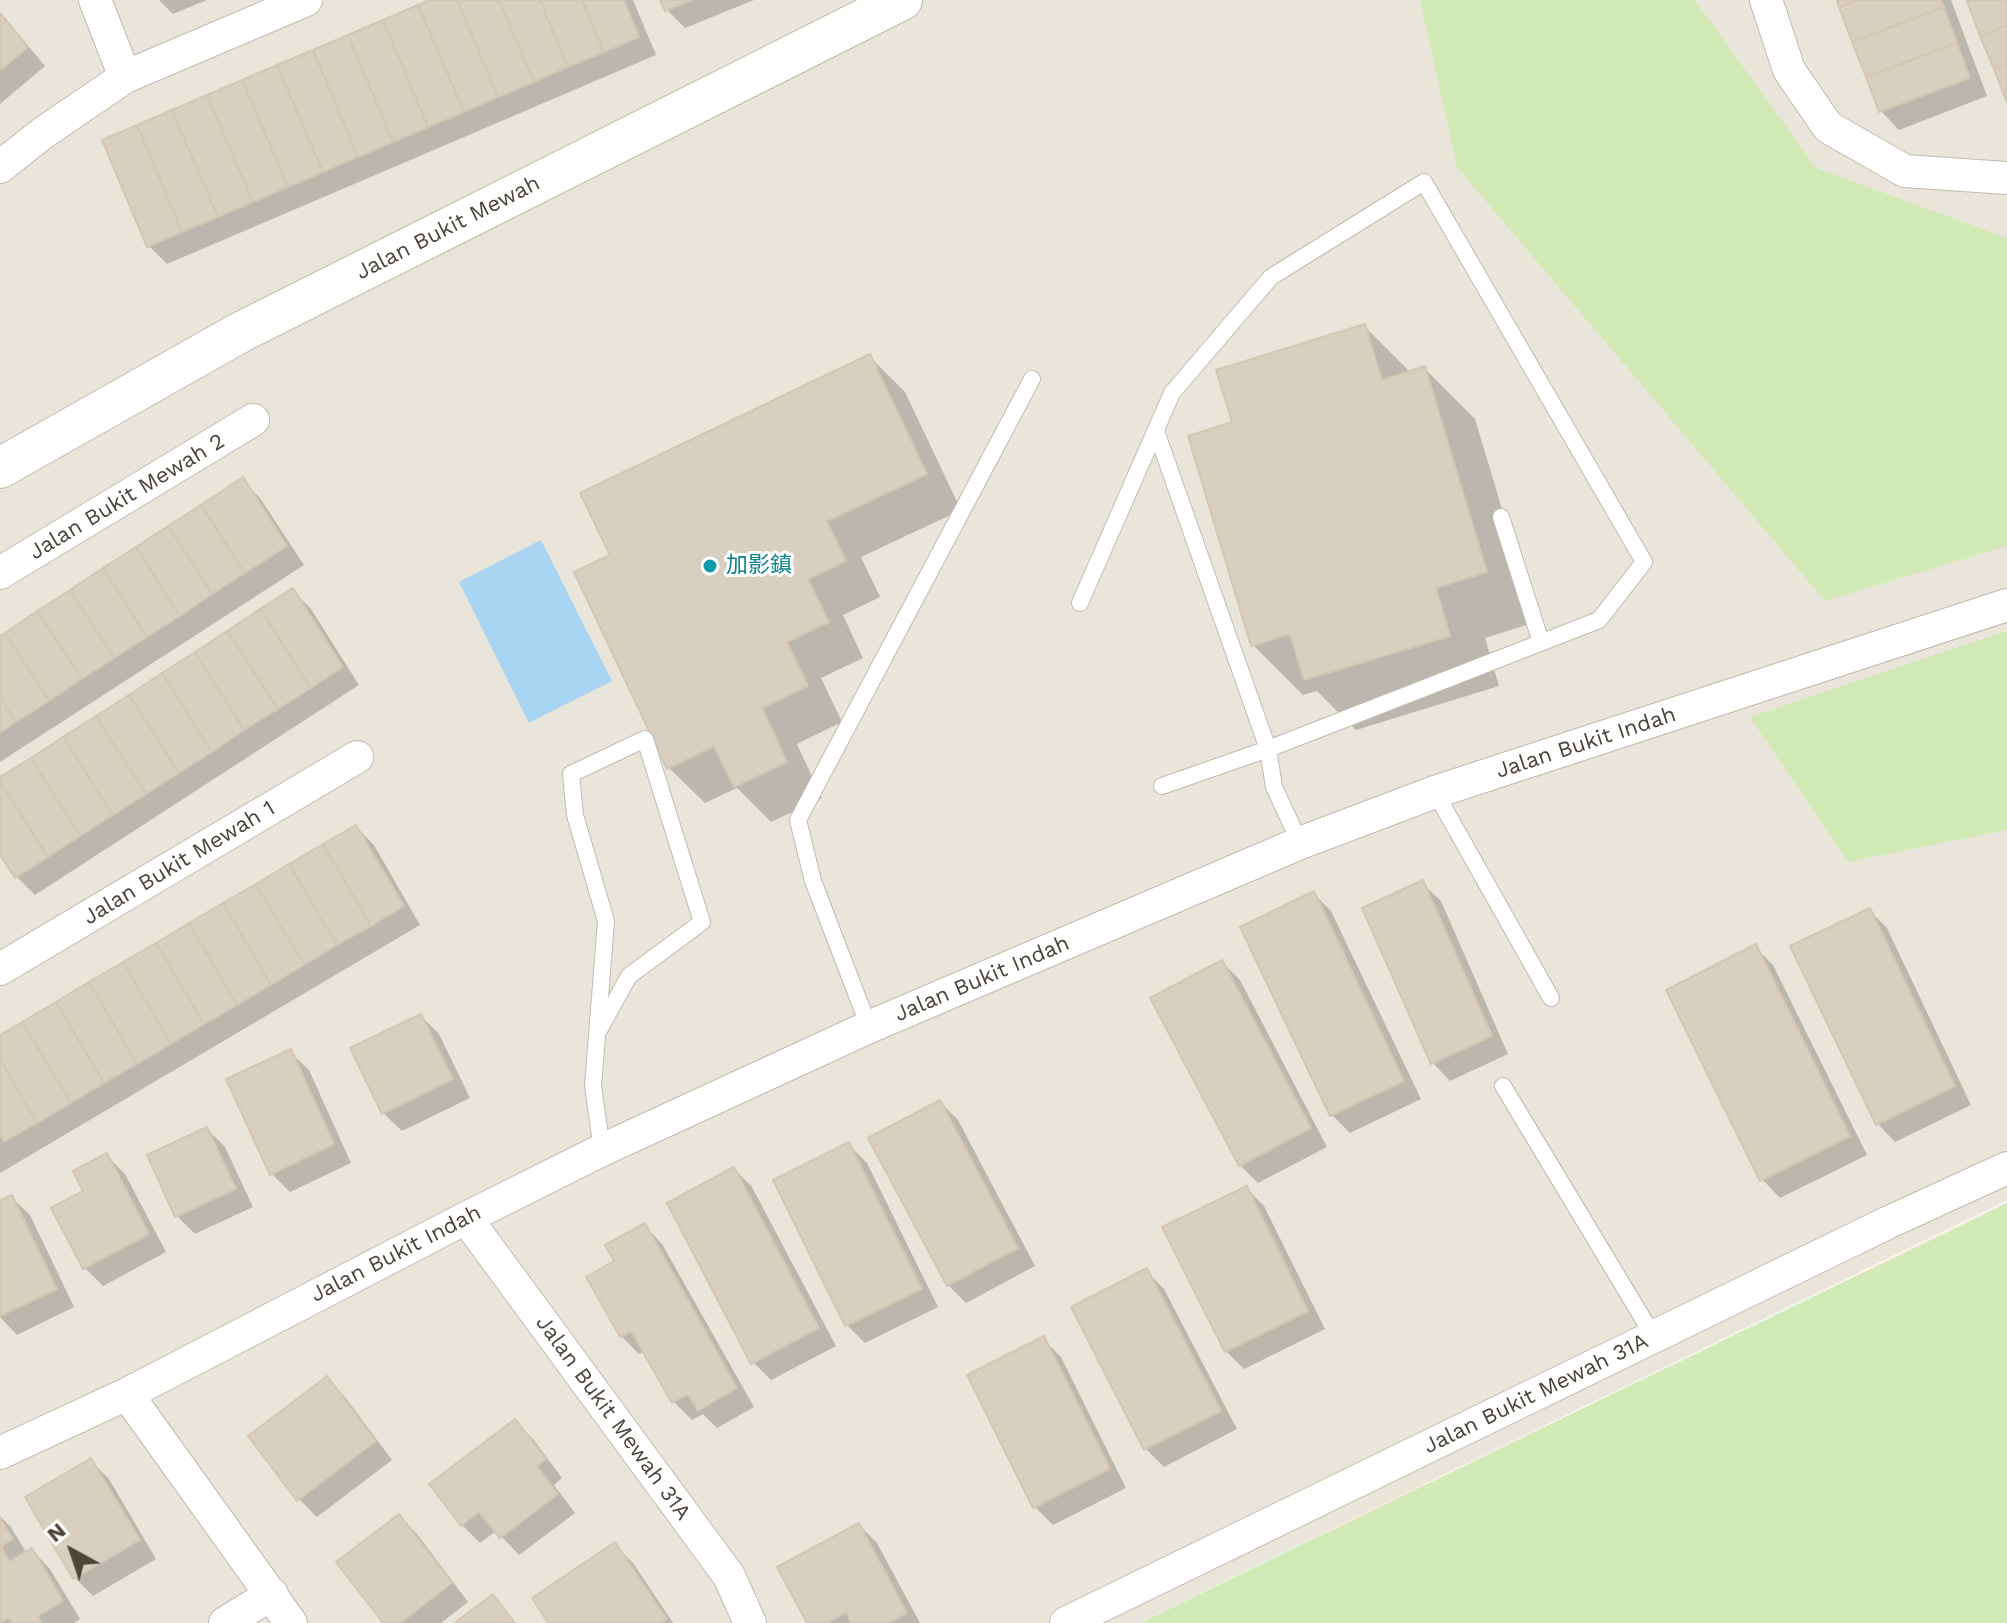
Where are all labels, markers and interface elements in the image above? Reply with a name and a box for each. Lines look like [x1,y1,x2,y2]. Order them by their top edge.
street label: Jalan Bukit Mewah [352,170,544,286]
street label: Jalan Bukit Mewah 2 [24,428,230,566]
place label: 加影鎮 [726,553,792,579]
marker: 加影鎮 [701,557,719,575]
street label: Jalan Bukit Indah [1493,701,1679,785]
street label: Jalan Bukit Mewah 1 [78,795,280,931]
street label: Jalan Bukit Indah [890,930,1074,1028]
street label: Jalan Bukit Indah [306,1200,486,1308]
street label: Jalan Bukit Mewah 31A [530,1311,696,1525]
street label: Jalan Bukit Mewah 31A [1419,1328,1653,1460]
north arrow [32,1511,112,1591]
text: N [42,1517,71,1547]

